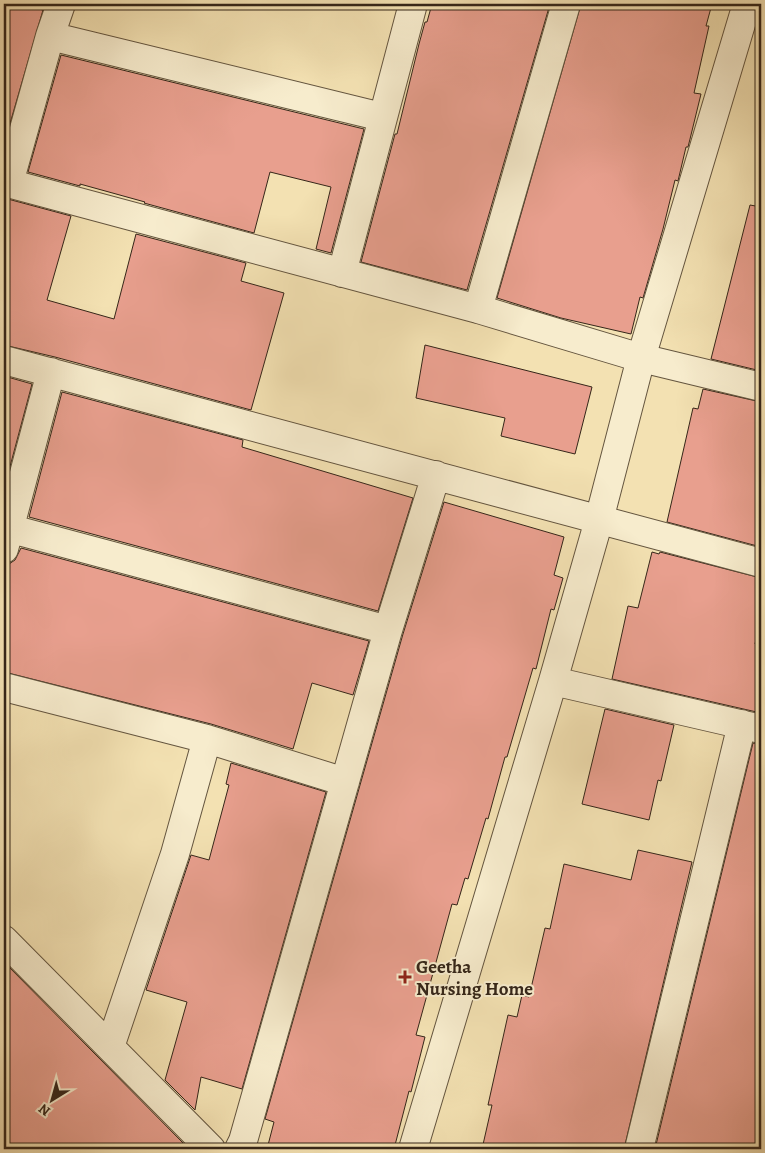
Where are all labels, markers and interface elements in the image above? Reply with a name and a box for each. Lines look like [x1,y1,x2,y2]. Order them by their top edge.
place label: Geetha Nursing Home [416,954,533,1002]
marker: Geetha Nursing Home [398,970,412,984]
north arrow [28,1076,78,1126]
text: N [35,1099,54,1121]

